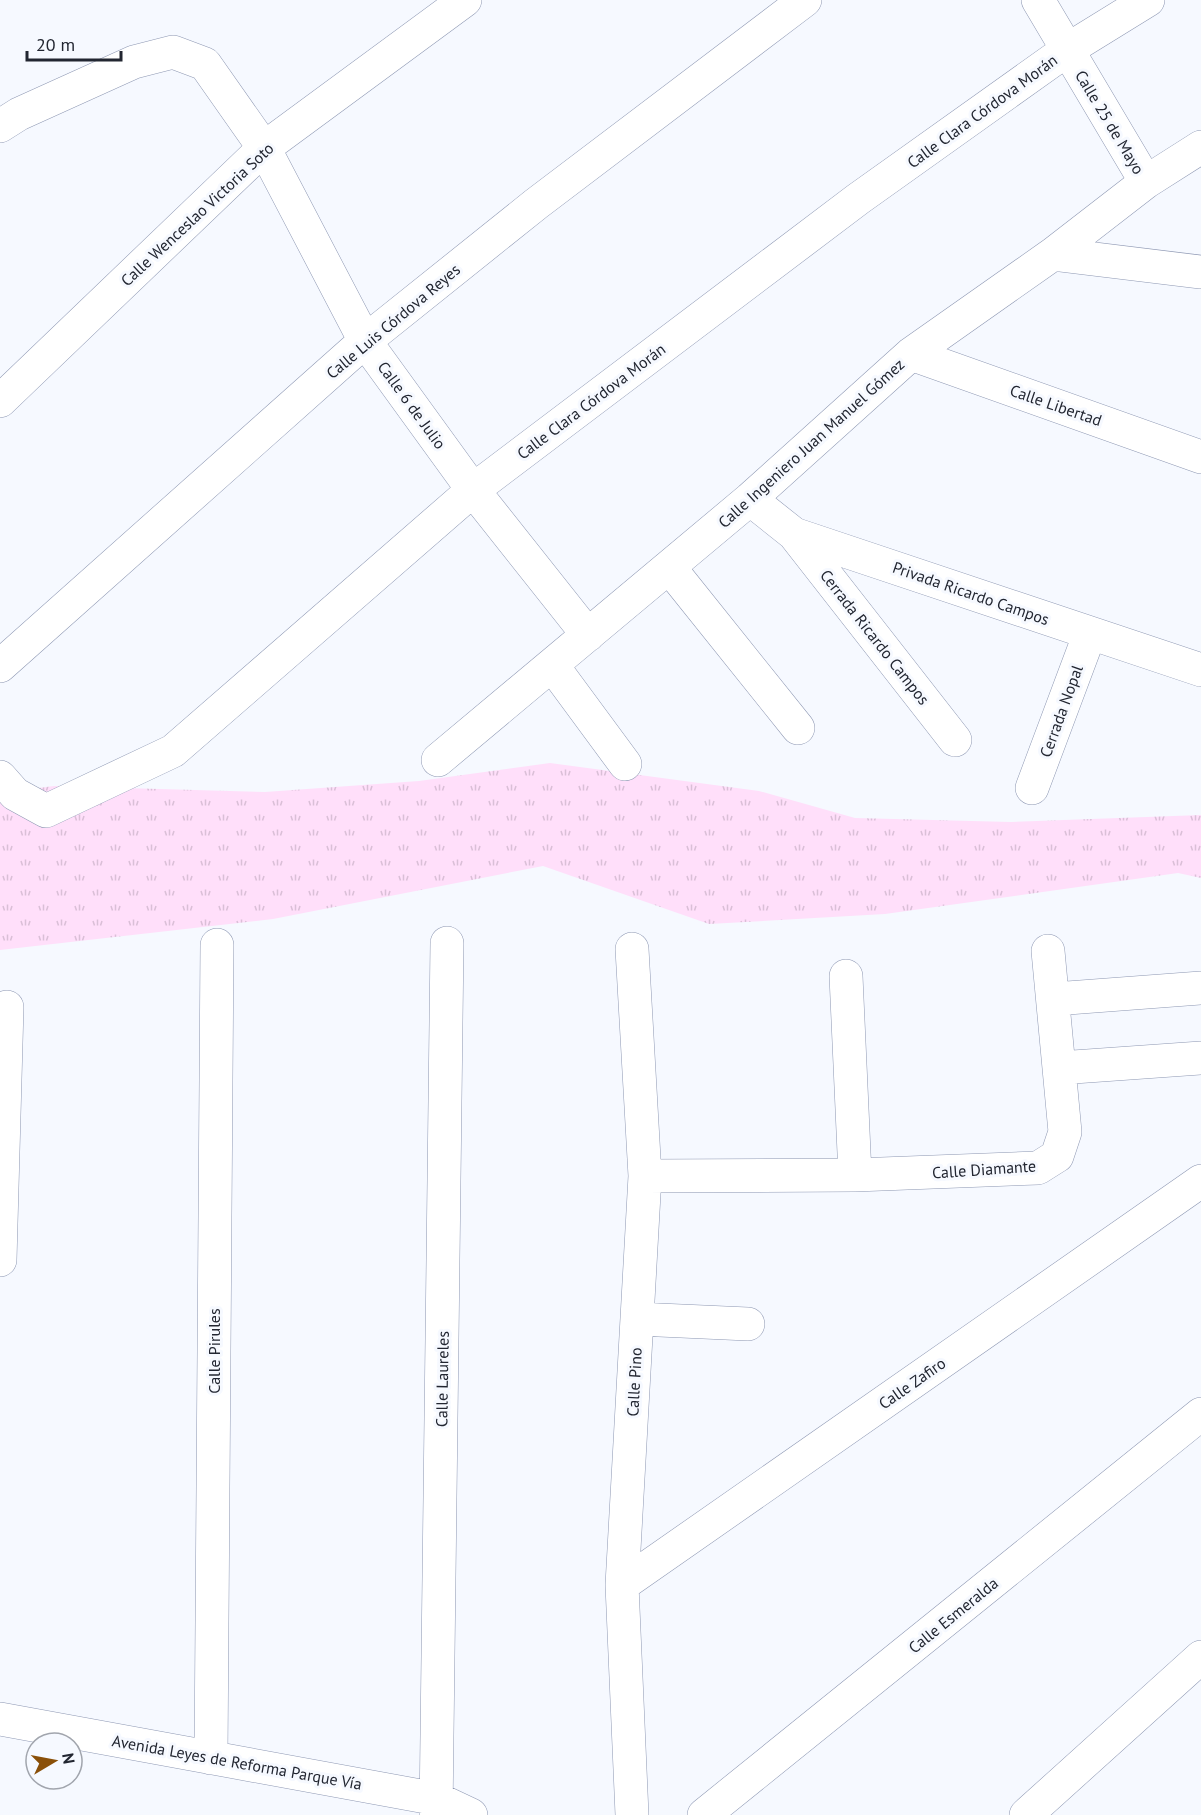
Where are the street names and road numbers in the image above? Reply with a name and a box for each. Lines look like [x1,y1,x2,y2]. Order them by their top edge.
street label: Calle Clara Córdova Morán [903,50,1061,172]
street label: Calle 25 de Mayo [1071,66,1149,178]
street label: Calle Wenceslao Victoria Soto [116,138,278,290]
street label: Calle Luis Córdova Reyes [322,259,464,383]
street label: Calle Clara Córdova Morán [513,339,669,463]
street label: Calle Ingeniero Juan Manuel Gómez [714,354,908,532]
street label: Calle 6 de Julio [374,357,450,453]
street label: Calle Libertad [1007,380,1105,430]
street label: Privada Ricardo Campos [890,557,1052,629]
street label: Cerrada Ricardo Campos [816,565,934,709]
street label: Cerrada Nopal [1035,662,1087,760]
street label: Calle Diamante [931,1155,1037,1183]
street label: Calle Pirules [204,1308,224,1394]
street label: Calle Laureles [431,1330,453,1427]
street label: Calle Pino [622,1347,646,1417]
street label: Calle Zafiro [875,1353,949,1413]
street label: Calle Esmeralda [904,1573,1002,1657]
street label: Avenida Leyes de Reforma Parque Vía [111,1730,363,1794]

